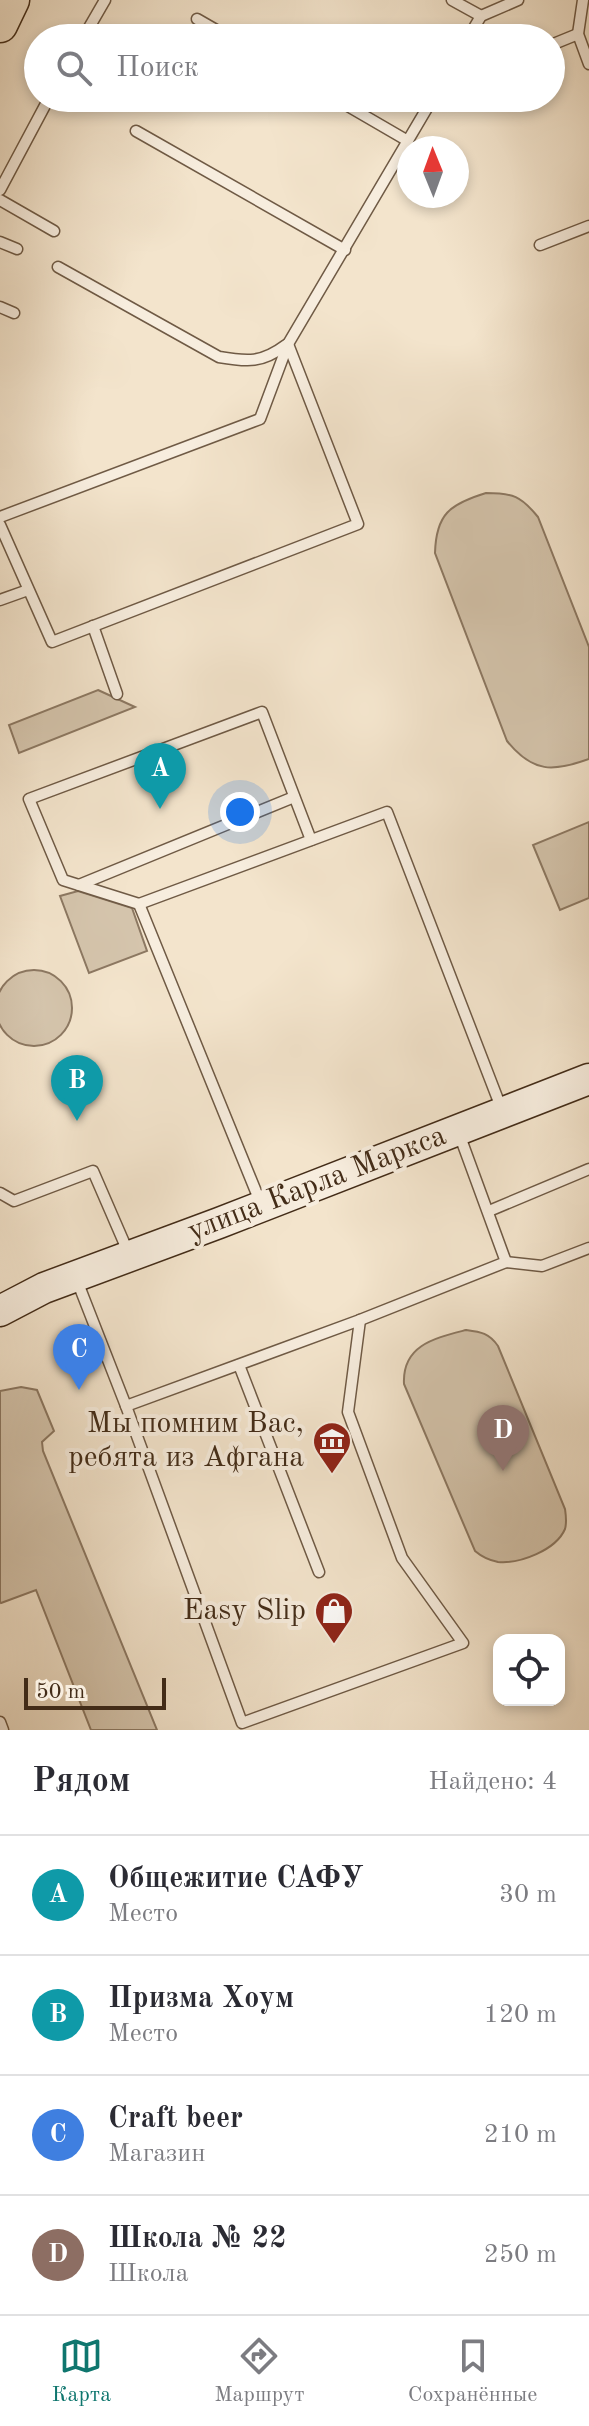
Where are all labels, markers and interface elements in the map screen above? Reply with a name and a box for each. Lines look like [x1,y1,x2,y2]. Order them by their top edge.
search box [24,24,565,112]
icon: search [52,46,96,90]
text: Поиск [116,53,199,83]
north arrow [397,136,469,208]
pin: A [134,743,186,809]
your location [220,792,260,832]
pin: B [51,1055,103,1121]
street label: улица Карла Маркса [184,1121,451,1247]
pin: C [53,1324,105,1390]
pin: D [477,1405,529,1471]
place label: Мы помним Вас, ребята из Афгана [68,1409,304,1473]
museum icon: Мы помним Вас, ребята из Афгана [311,1420,353,1475]
shop icon: Easy Slip [313,1590,355,1645]
place label: Easy Slip [183,1596,306,1626]
map controls [493,1634,565,1706]
button: locate [493,1634,565,1706]
scale bar [24,1674,166,1710]
text: 50 m [36,1681,85,1703]
text: Рядом [32,1765,131,1799]
text: Найдено: 4 [428,1769,557,1795]
text: Общежитие САФУ [108,1864,364,1894]
text: A [48,1882,68,1908]
text: 30 m [499,1882,557,1908]
text: Место [108,1901,178,1927]
text: Призма Хоум [108,1984,294,2014]
text: B [49,2002,67,2028]
text: 120 m [484,2002,557,2028]
text: Место [108,2021,178,2047]
text: Craft beer [108,2104,243,2134]
text: C [49,2122,67,2148]
text: 210 m [484,2122,557,2148]
text: Магазин [108,2141,206,2167]
text: Школа № 22 [108,2224,287,2254]
text: D [48,2242,68,2268]
text: 250 m [484,2242,557,2268]
text: Школа [108,2261,189,2287]
tab: Карта [52,2334,111,2409]
tab: Маршрут [214,2334,305,2409]
tab: Сохранённые [408,2334,537,2409]

